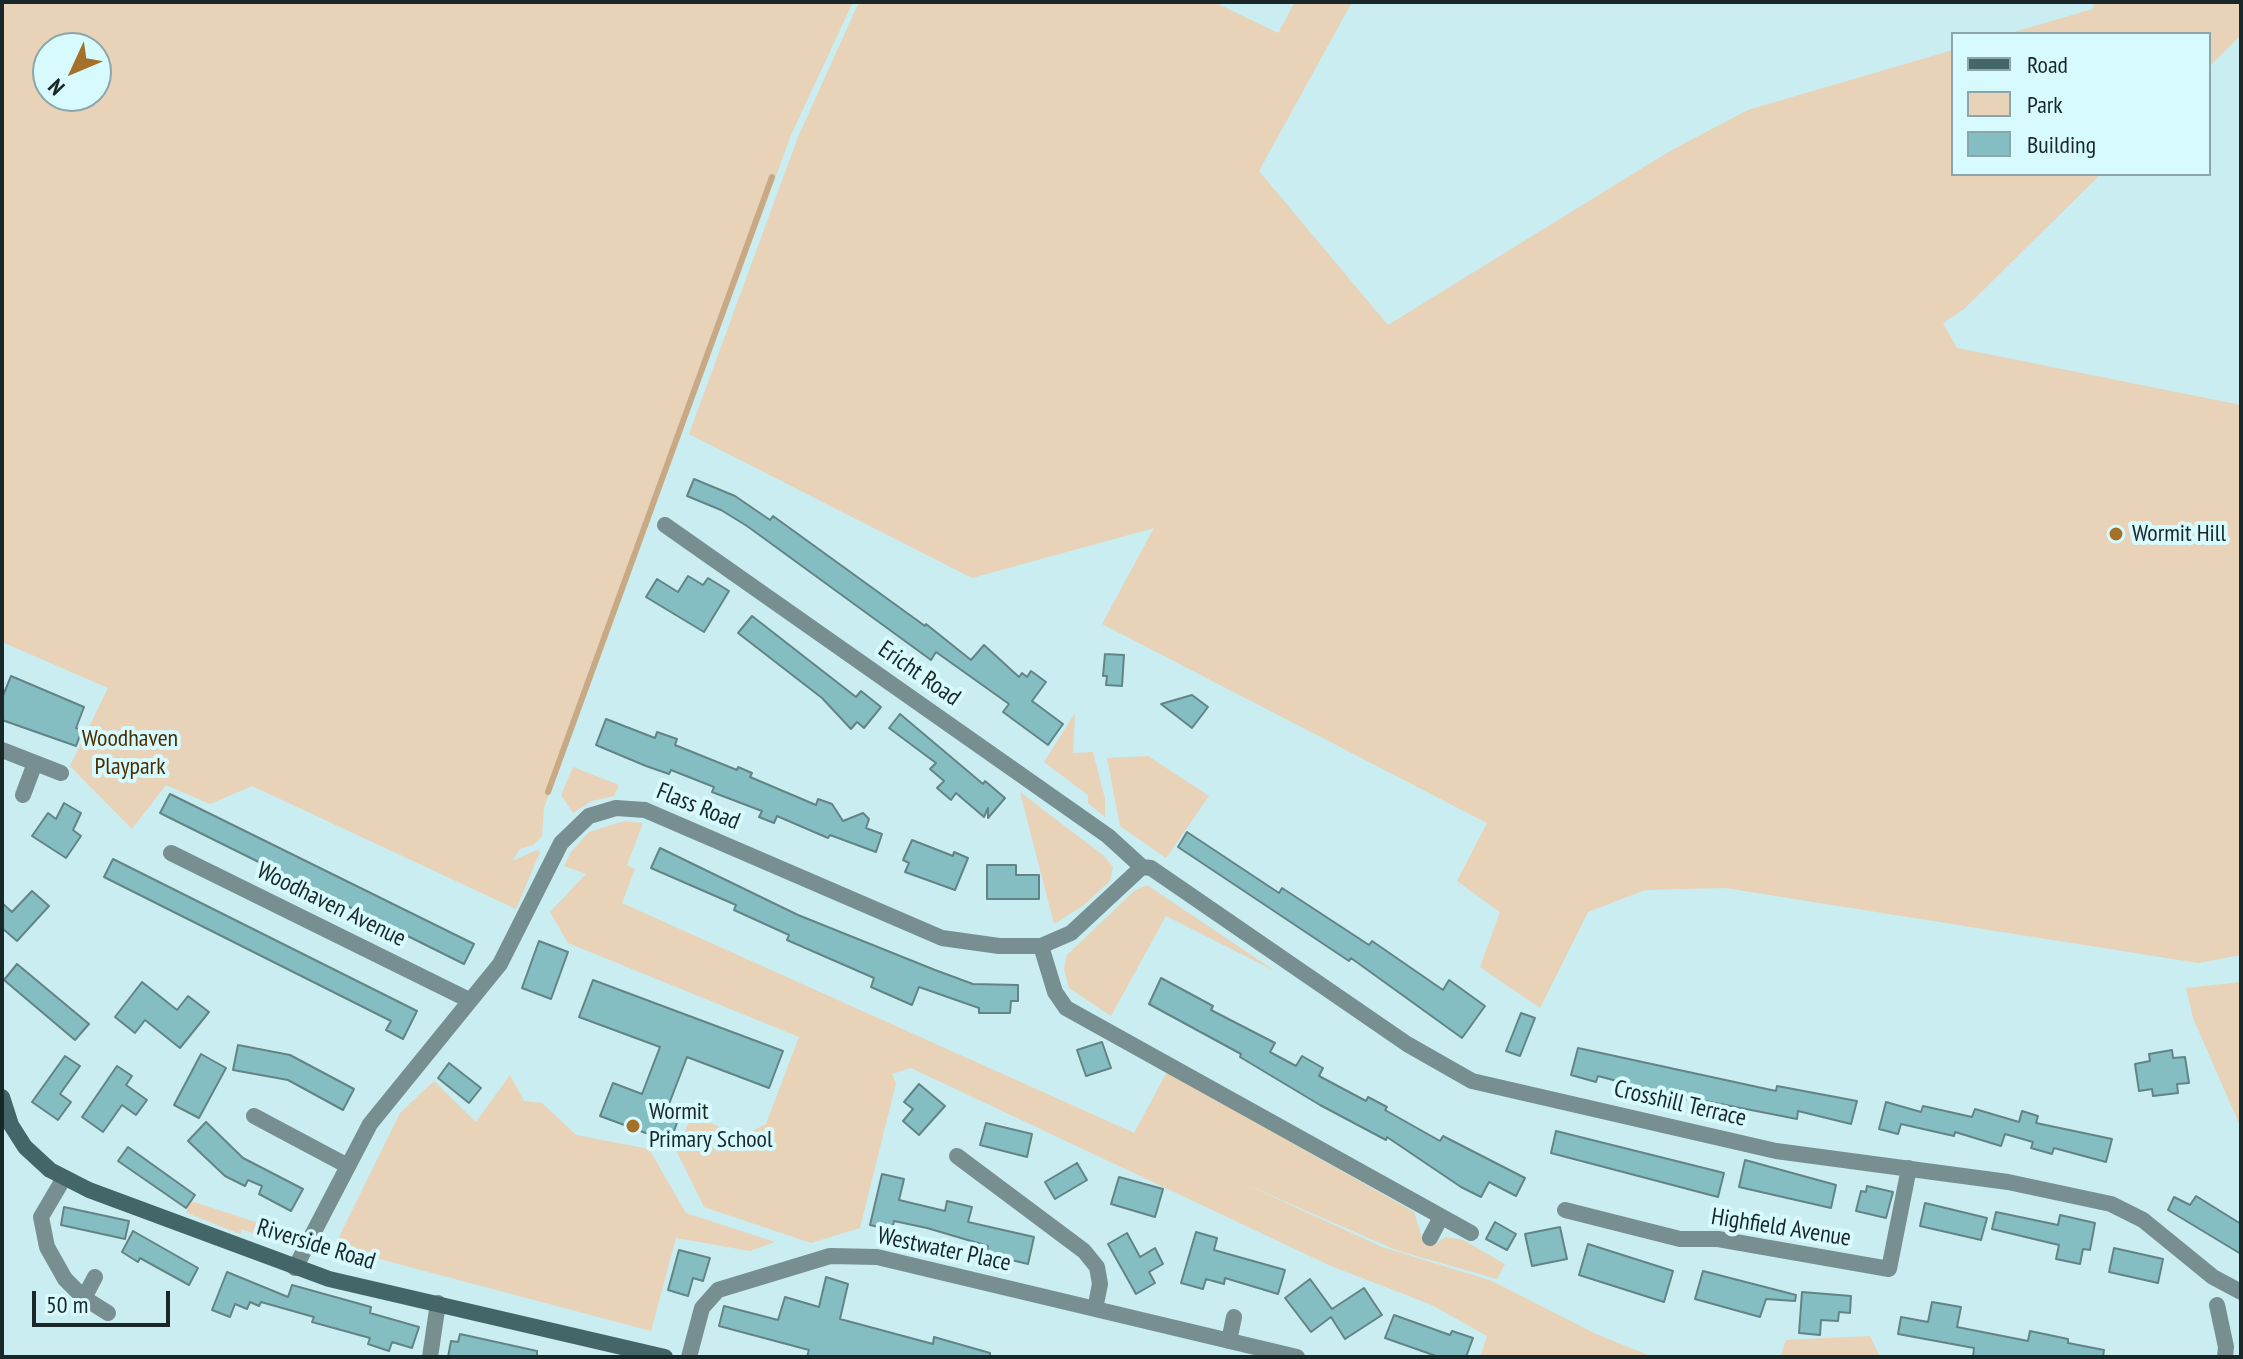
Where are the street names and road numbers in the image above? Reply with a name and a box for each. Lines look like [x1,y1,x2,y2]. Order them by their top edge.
street label: Ericht Road [872,635,966,713]
street label: Flass Road [652,777,744,837]
street label: Woodhaven Avenue [252,857,410,953]
street label: Crosshill Terrace [1611,1075,1749,1133]
street label: Highfield Avenue [1709,1203,1853,1253]
street label: Riverside Road [253,1213,379,1277]
street label: Westwater Place [875,1222,1013,1278]

